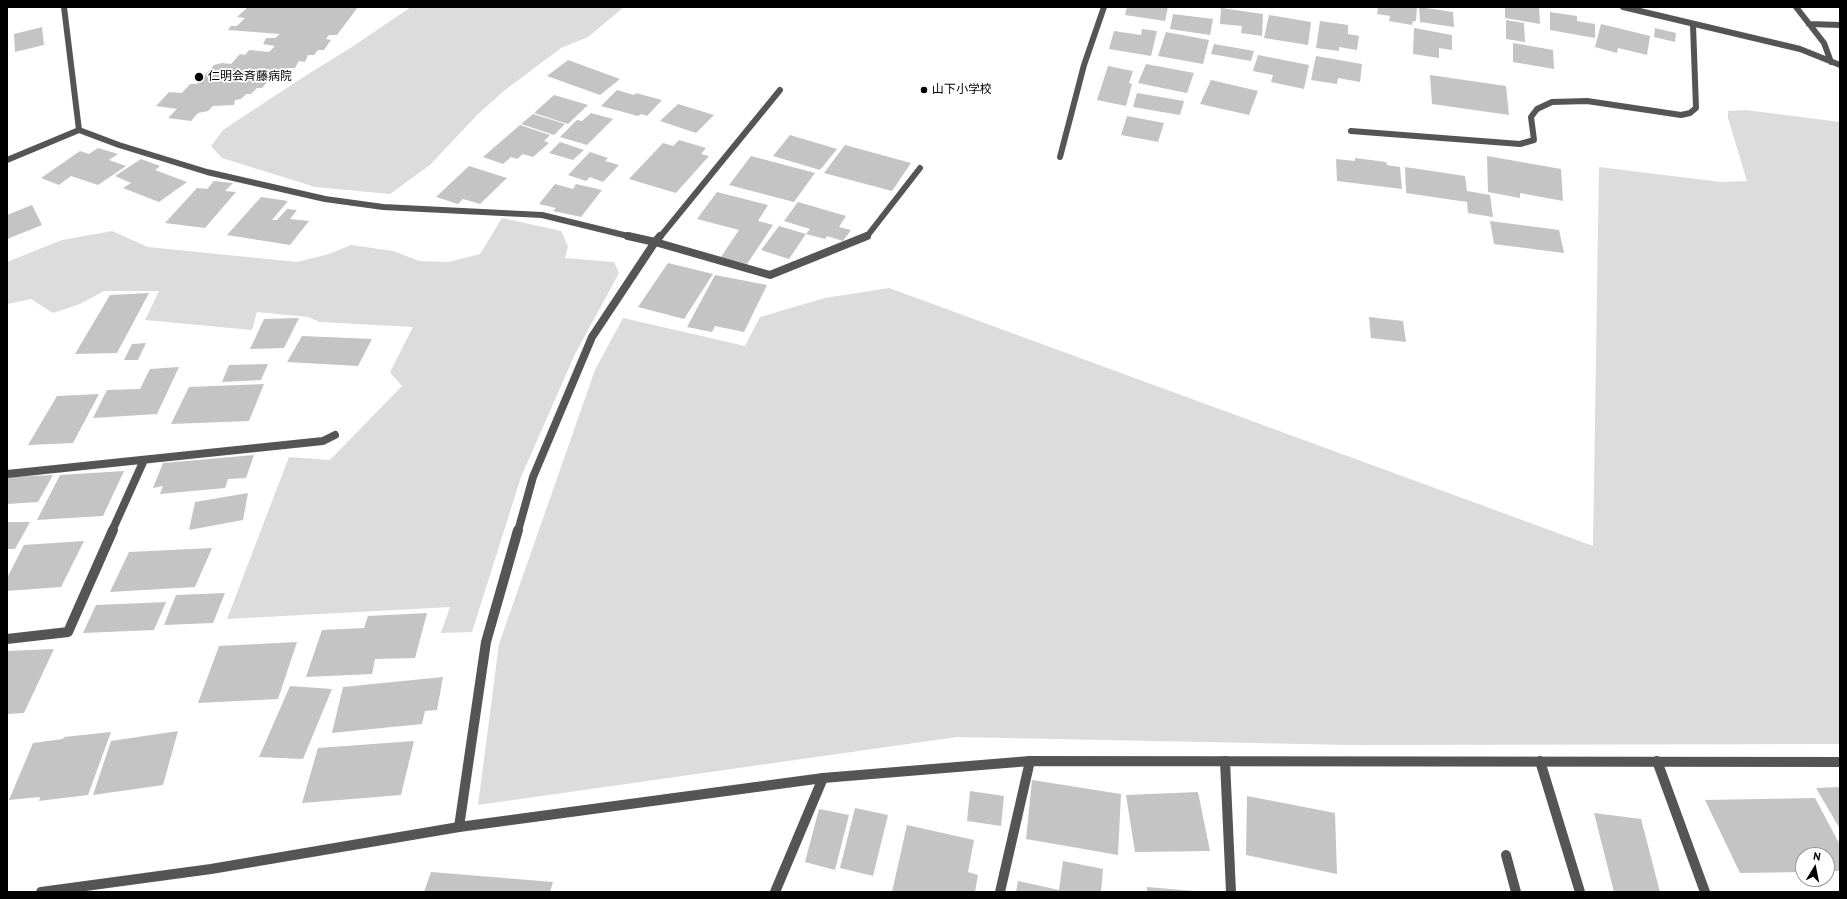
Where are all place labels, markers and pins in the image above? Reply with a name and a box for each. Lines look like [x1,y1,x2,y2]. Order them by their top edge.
place label: 仁明会斉藤病院 [208,70,292,84]
marker: 仁明会斉藤病院 [193,71,205,83]
place label: 山下小学校 [932,83,992,97]
marker: 山下小学校 [919,85,929,95]

